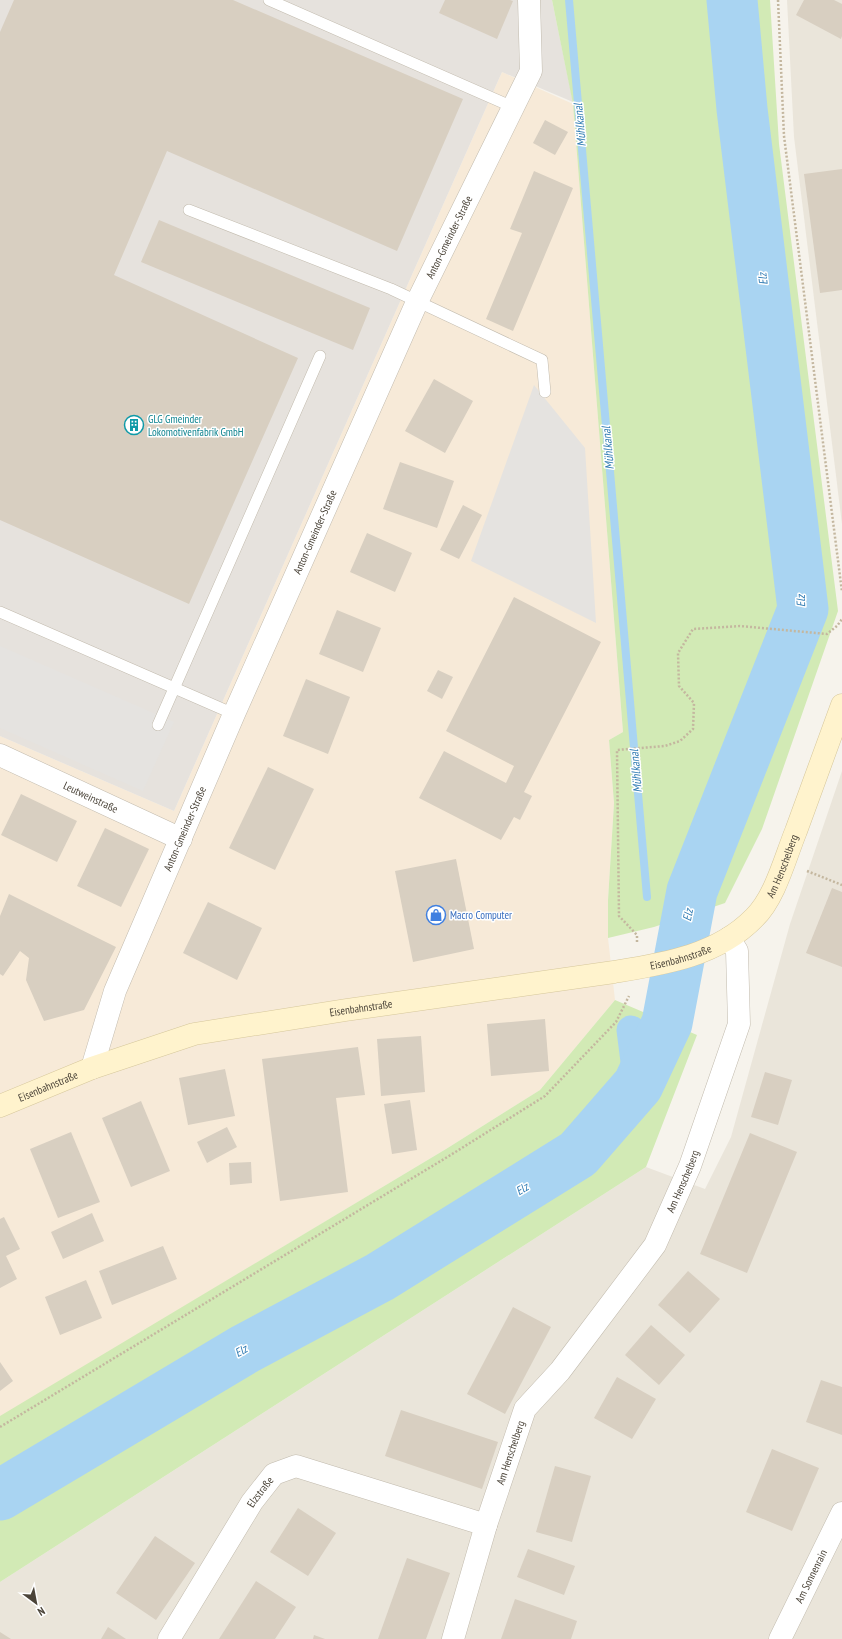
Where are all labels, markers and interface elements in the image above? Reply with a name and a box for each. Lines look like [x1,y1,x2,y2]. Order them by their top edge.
water label: Mühlkanal [570,102,589,147]
street label: Anton-Gmeinder-Straße [423,193,476,281]
water label: Elz [754,270,771,286]
place label: GLG Gmeinder Lokomotivenfabrik GmbH [148,412,244,439]
building icon: GLG Gmeinder Lokomotivenfabrik GmbH [123,414,145,436]
water label: Mühlkanal [598,425,617,470]
street label: Anton-Gmeinder-Straße [290,487,340,576]
water label: Elz [793,593,808,608]
water label: Mühlkanal [626,748,645,793]
street label: Leutweinstraße [61,778,121,816]
street label: Anton-Gmeinder-Straße [160,784,209,873]
street label: Am Henschelberg [763,832,801,900]
shop icon: Macro Computer [425,904,447,926]
water label: Elz [679,906,696,922]
place label: Macro Computer [450,908,512,922]
street label: Eisenbahnstraße [649,941,714,973]
street label: Eisenbahnstraße [329,996,394,1019]
street label: Eisenbahnstraße [16,1067,80,1105]
street label: Am Henschelberg [663,1148,702,1215]
water label: Elz [513,1178,532,1198]
water label: Elz [232,1340,251,1360]
street label: Am Henschelberg [493,1419,528,1487]
street label: Elzstraße [243,1473,277,1510]
street label: Am Sonnenrain [792,1547,830,1605]
north arrow [16,1583,56,1623]
text: N [35,1604,48,1619]

